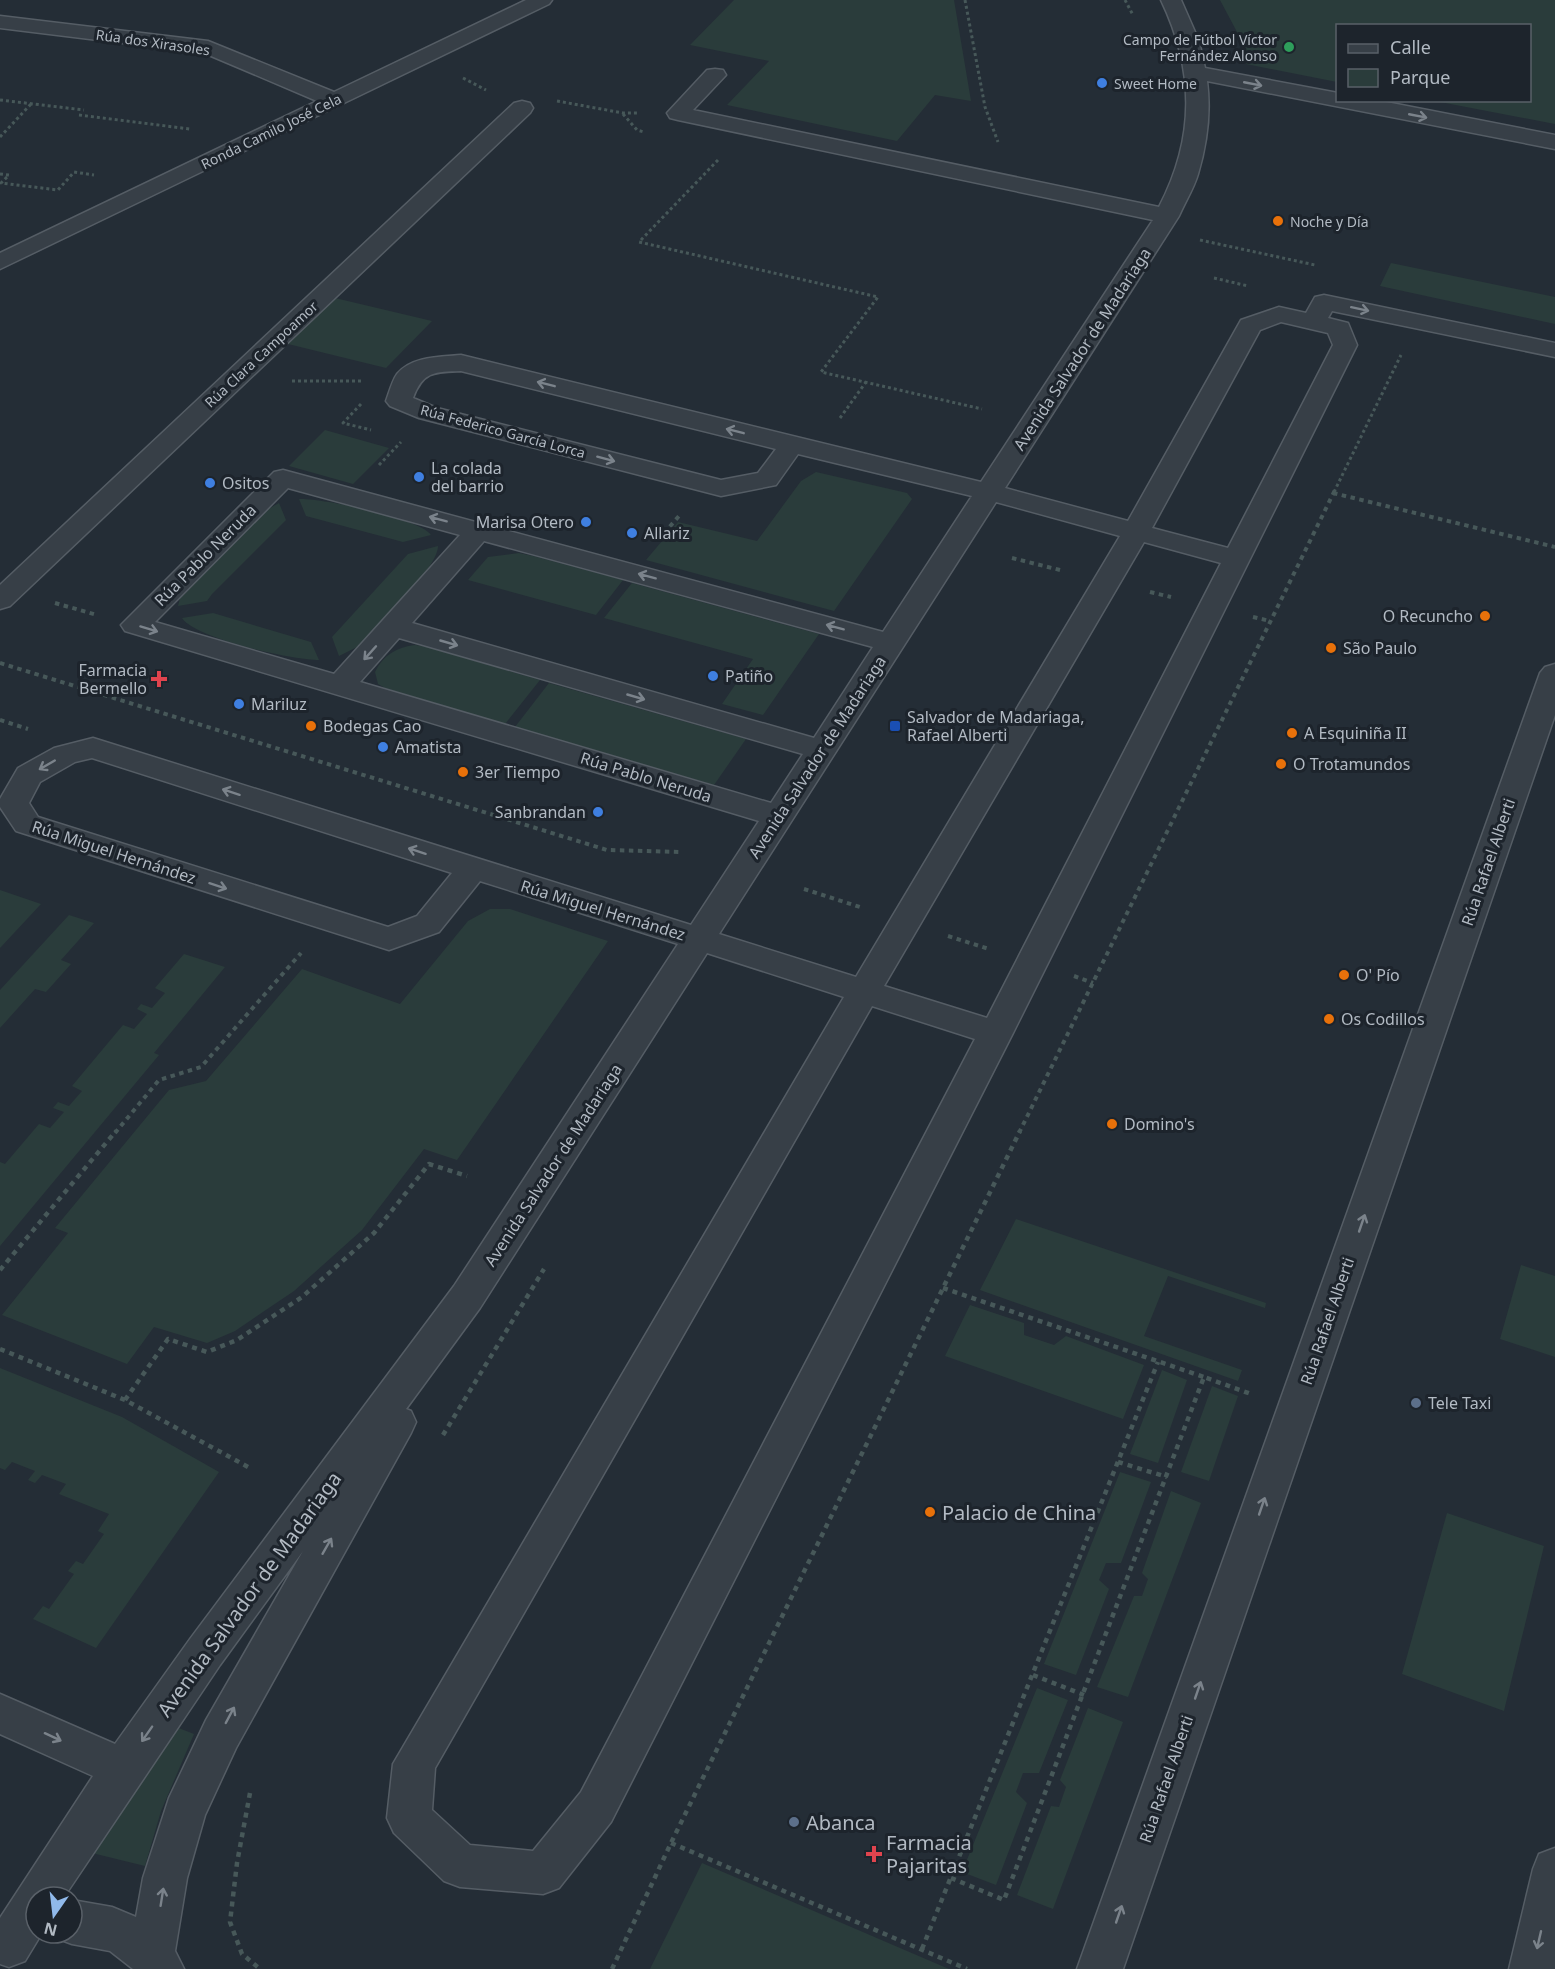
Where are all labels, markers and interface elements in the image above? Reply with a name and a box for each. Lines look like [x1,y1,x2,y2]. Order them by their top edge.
legend [1336,24,1531,102]
street label: Rúa dos Xirasoles [95,25,211,59]
place label: Campo de Fútbol Víctor Fernández Alonso [1123,30,1277,65]
text: Calle [1390,35,1431,59]
marker: Campo de Fútbol Víctor Fernández Alonso [1282,40,1296,54]
text: Parque [1390,65,1450,89]
place label: Sweet Home [1114,74,1197,93]
marker: Sweet Home [1095,76,1109,90]
one-way arrow [1242,79,1262,90]
street label: Ronda Camilo José Cela [198,89,344,173]
one-way arrow [1408,111,1428,122]
place label: Noche y Día [1290,212,1368,231]
marker: Noche y Día [1271,214,1285,228]
street label: Avenida Salvador de Madariaga [1008,243,1156,455]
street label: Rúa Clara Campoamor [200,296,322,411]
one-way arrow [1350,304,1369,316]
one-way arrow [536,377,555,389]
street label: Rúa Federico García Lorca [418,400,588,462]
one-way arrow [726,424,745,436]
one-way arrow [596,454,615,465]
place label: La colada del barrio [431,457,504,497]
marker: La colada del barrio [412,470,426,484]
place label: Ositos [222,472,269,494]
marker: Ositos [203,476,217,490]
street label: Rúa Pablo Neruda [149,499,261,611]
place label: Marisa Otero [476,511,574,533]
one-way arrow [429,513,448,525]
marker: Marisa Otero [579,515,593,529]
place label: Allariz [644,522,690,544]
marker: Allariz [625,526,639,540]
one-way arrow [638,570,657,581]
place label: O Recuncho [1383,605,1473,627]
marker: O Recuncho [1478,609,1492,623]
one-way arrow [826,621,845,633]
one-way arrow [139,624,158,635]
place label: São Paulo [1343,637,1417,659]
one-way arrow [439,638,458,650]
marker: São Paulo [1324,641,1338,655]
one-way arrow [363,645,377,660]
street label: Avenida Salvador de Madariaga [743,651,891,863]
place label: Farmacia Bermello [78,659,147,699]
place label: Patiño [725,665,773,687]
marker: Patiño [706,669,720,683]
marker: Farmacia Bermello [152,672,166,686]
one-way arrow [626,692,645,703]
place label: Mariluz [251,693,307,715]
marker: Mariluz [232,697,246,711]
place label: Salvador de Madariaga, Rafael Alberti [907,706,1084,746]
place label: Bodegas Cao [323,715,421,737]
marker: Bodegas Cao [304,719,318,733]
marker: Salvador de Madariaga, Rafael Alberti [888,719,902,733]
place label: A Esquiniña II [1304,722,1407,744]
marker: A Esquiniña II [1285,726,1299,740]
place label: Amatista [395,736,461,758]
marker: Amatista [376,740,390,754]
street label: Rúa Pablo Neruda [578,747,714,807]
place label: O Trotamundos [1293,753,1410,775]
marker: O Trotamundos [1274,757,1288,771]
one-way arrow [39,759,56,771]
place label: 3er Tiempo [475,761,560,783]
marker: 3er Tiempo [456,765,470,779]
one-way arrow [222,786,241,797]
street label: Rúa Rafael Alberti [1456,795,1520,929]
place label: Sanbrandan [495,801,586,823]
marker: Sanbrandan [591,805,605,819]
street label: Rúa Miguel Hernández [29,815,199,889]
one-way arrow [408,845,427,856]
street label: Rúa Miguel Hernández [518,874,688,946]
one-way arrow [208,881,227,892]
place label: O' Pío [1356,964,1400,986]
marker: O' Pío [1337,968,1351,982]
place label: Os Codillos [1341,1008,1425,1030]
marker: Os Codillos [1322,1012,1336,1026]
street label: Avenida Salvador de Madariaga [479,1059,627,1271]
place label: Domino's [1124,1113,1195,1135]
marker: Domino's [1105,1117,1119,1131]
one-way arrow [1357,1214,1368,1233]
street label: Rúa Rafael Alberti [1295,1254,1359,1388]
place label: Tele Taxi [1428,1392,1491,1414]
marker: Tele Taxi [1409,1396,1423,1410]
street label: Avenida Salvador de Madariaga [151,1466,347,1722]
one-way arrow [1258,1497,1269,1516]
place label: Palacio de China [942,1499,1096,1526]
marker: Palacio de China [923,1505,937,1519]
one-way arrow [321,1538,333,1555]
one-way arrow [1193,1681,1204,1700]
one-way arrow [225,1707,236,1725]
street label: Rúa Rafael Alberti [1134,1712,1198,1846]
one-way arrow [141,1726,154,1742]
one-way arrow [44,1732,62,1744]
place label: Abanca [806,1809,875,1836]
marker: Abanca [787,1815,801,1829]
place label: Farmacia Pajaritas [886,1829,972,1879]
marker: Farmacia Pajaritas [867,1847,881,1861]
north arrow [24,1885,84,1945]
one-way arrow [157,1888,168,1907]
one-way arrow [1114,1905,1125,1924]
text: N [41,1917,59,1942]
one-way arrow [1533,1929,1544,1949]

